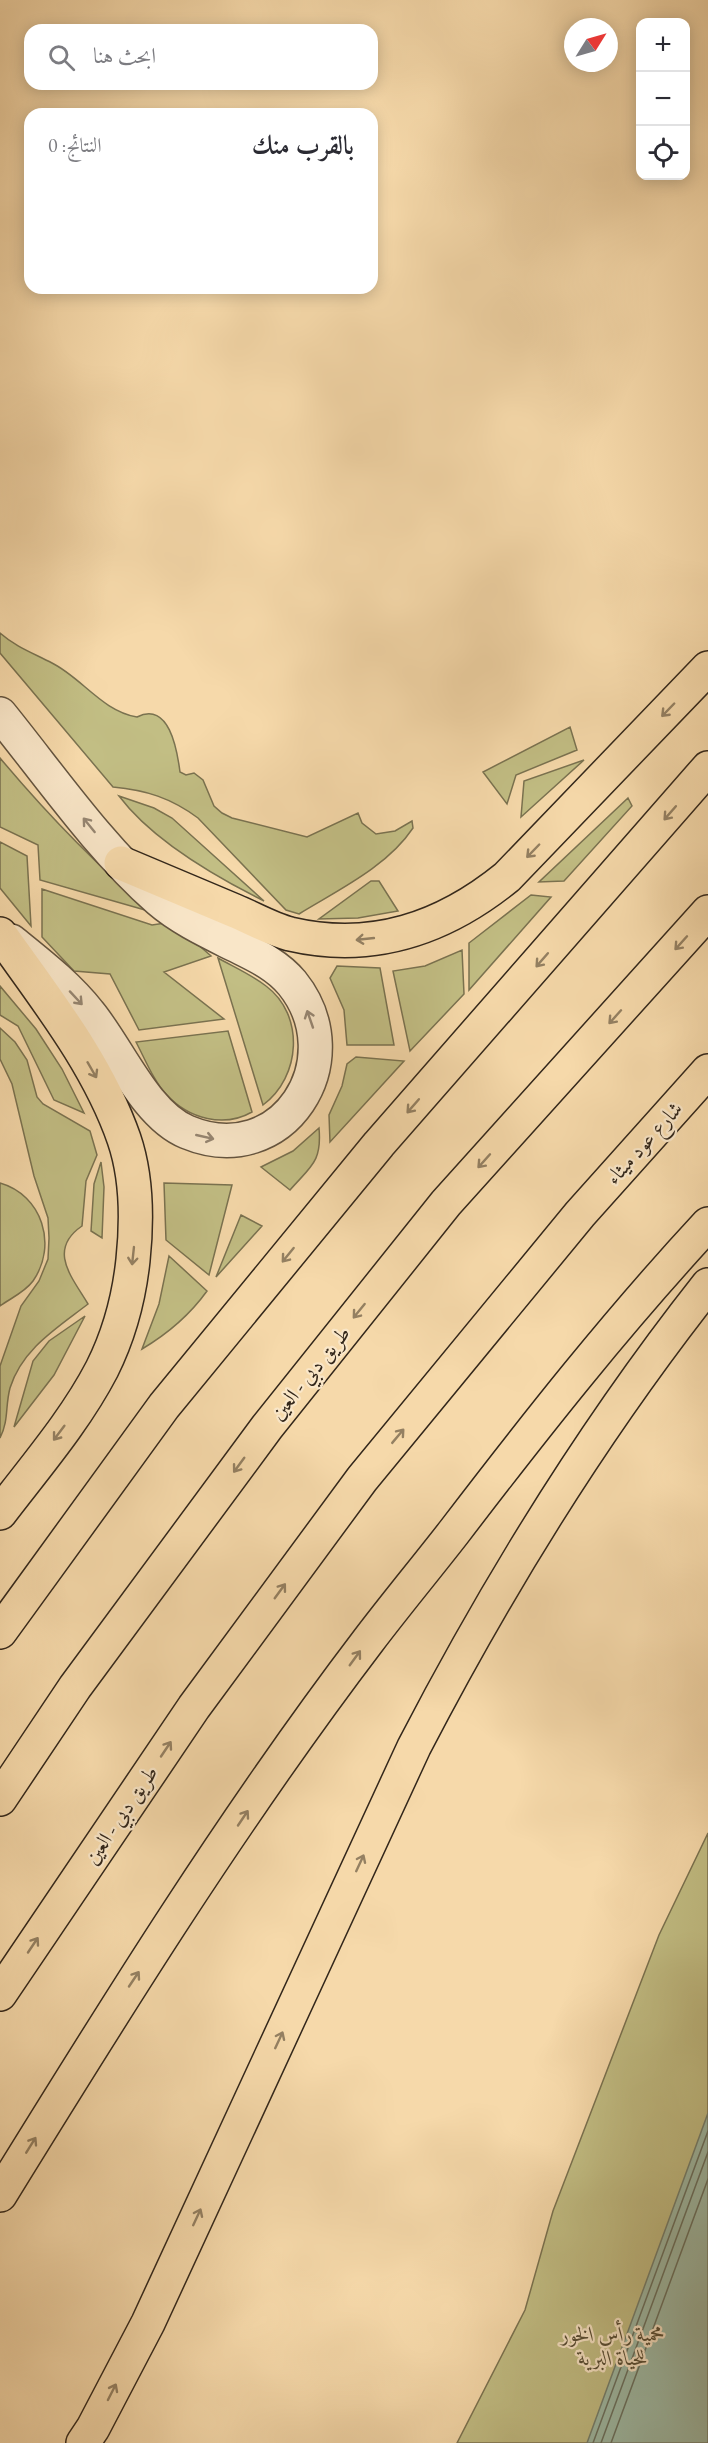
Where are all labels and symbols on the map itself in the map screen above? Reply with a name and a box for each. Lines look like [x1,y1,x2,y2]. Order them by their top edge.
north arrow [564,18,618,72]
one-way arrow [661,702,675,717]
one-way arrow [663,805,677,820]
one-way arrow [83,817,96,833]
one-way arrow [526,843,540,858]
one-way arrow [355,934,375,945]
one-way arrow [674,935,688,950]
one-way arrow [535,952,549,967]
one-way arrow [69,990,83,1005]
one-way arrow [304,1009,315,1028]
one-way arrow [607,1009,622,1024]
one-way arrow [86,1061,98,1078]
street label: شارع عود ميثاء [599,1095,692,1193]
one-way arrow [406,1098,420,1113]
one-way arrow [195,1132,214,1144]
one-way arrow [477,1154,491,1169]
one-way arrow [127,1246,138,1266]
one-way arrow [282,1247,295,1263]
one-way arrow [353,1303,366,1319]
street label: طريق دبي - العين [263,1320,359,1428]
one-way arrow [53,1425,65,1441]
one-way arrow [391,1428,404,1444]
one-way arrow [233,1456,245,1472]
one-way arrow [273,1583,286,1599]
one-way arrow [349,1651,361,1667]
one-way arrow [160,1742,172,1758]
street label: طريق دبي - العين [78,1760,167,1872]
one-way arrow [237,1810,249,1827]
one-way arrow [355,1854,367,1872]
one-way arrow [27,1938,39,1954]
one-way arrow [128,1972,140,1988]
one-way arrow [273,2031,285,2049]
one-way arrow [25,2137,37,2154]
one-way arrow [191,2208,203,2226]
park label: محمية رأس الخور للحياة البرية [559,2319,665,2371]
one-way arrow [106,2384,118,2401]

